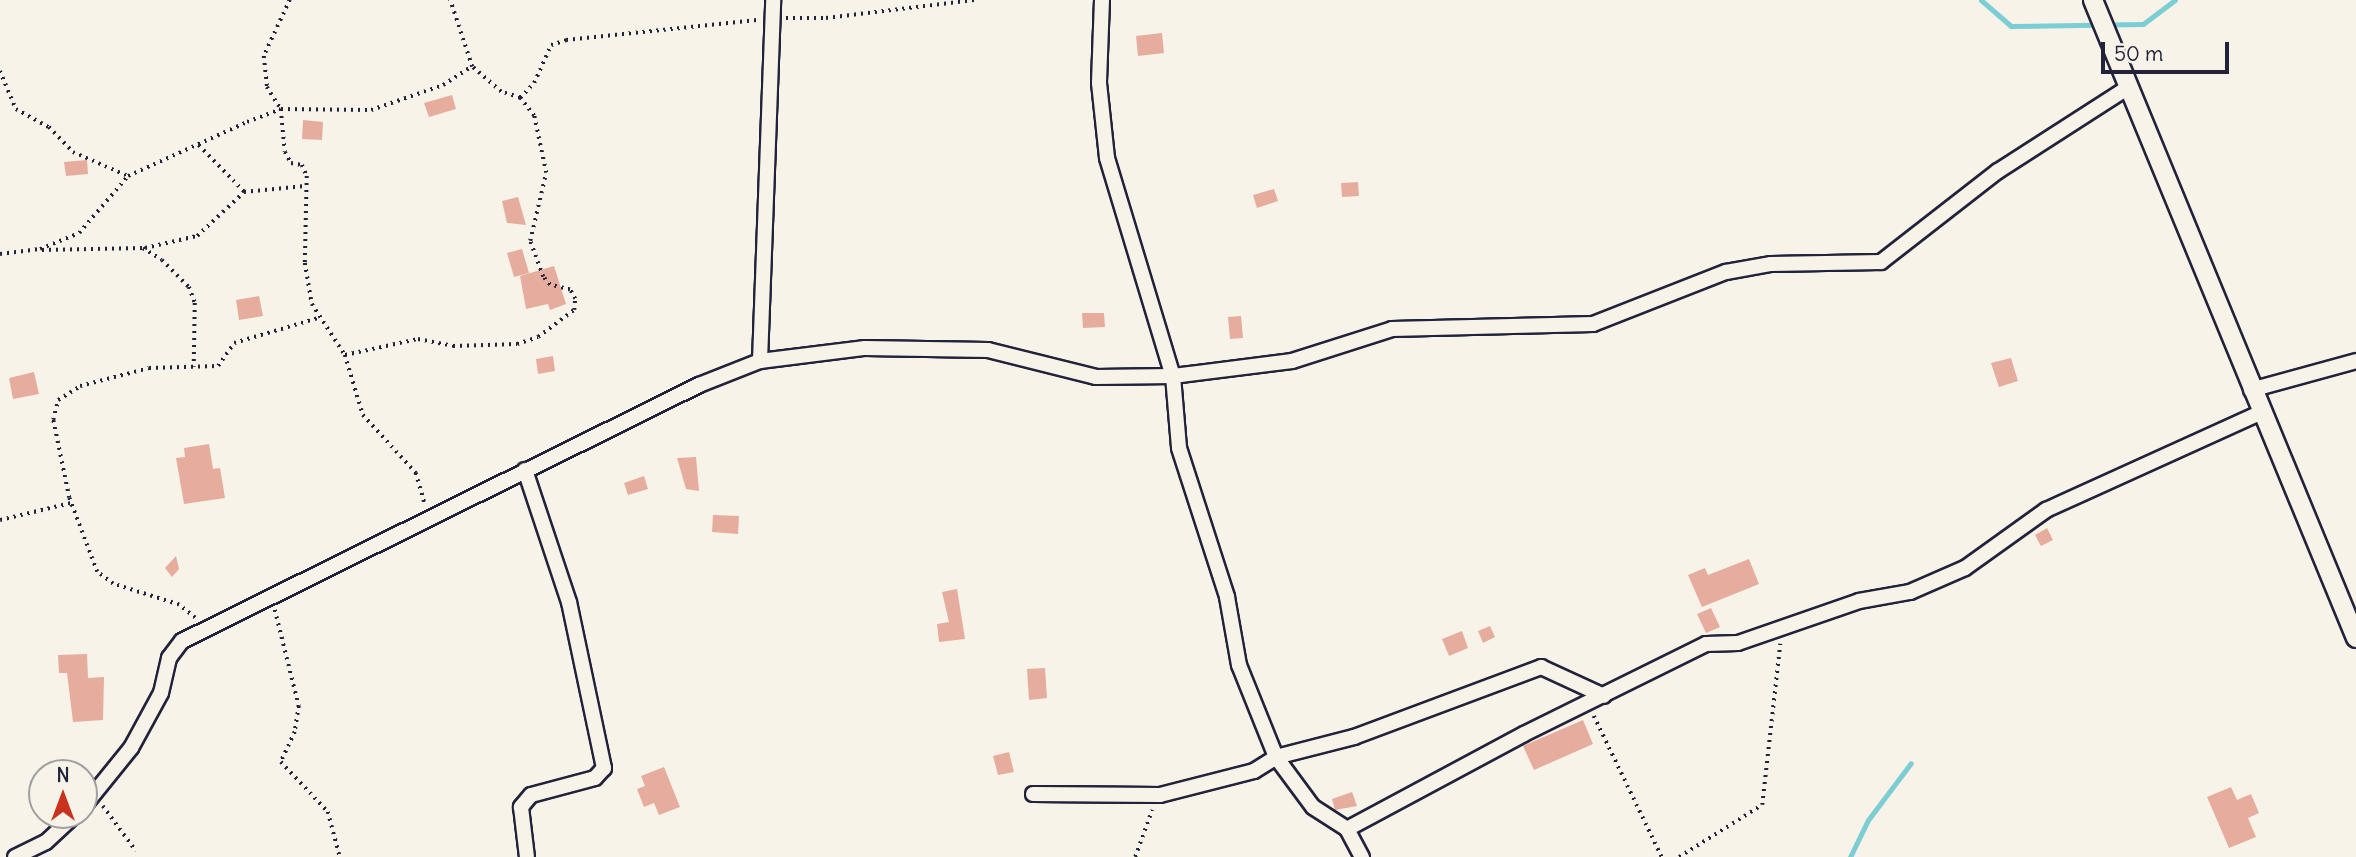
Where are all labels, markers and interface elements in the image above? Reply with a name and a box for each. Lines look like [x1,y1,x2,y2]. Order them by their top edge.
scale bar [2104,28,2232,72]
text: 50 m [2114,40,2163,67]
north arrow [28,759,98,829]
text: N [56,763,70,787]

